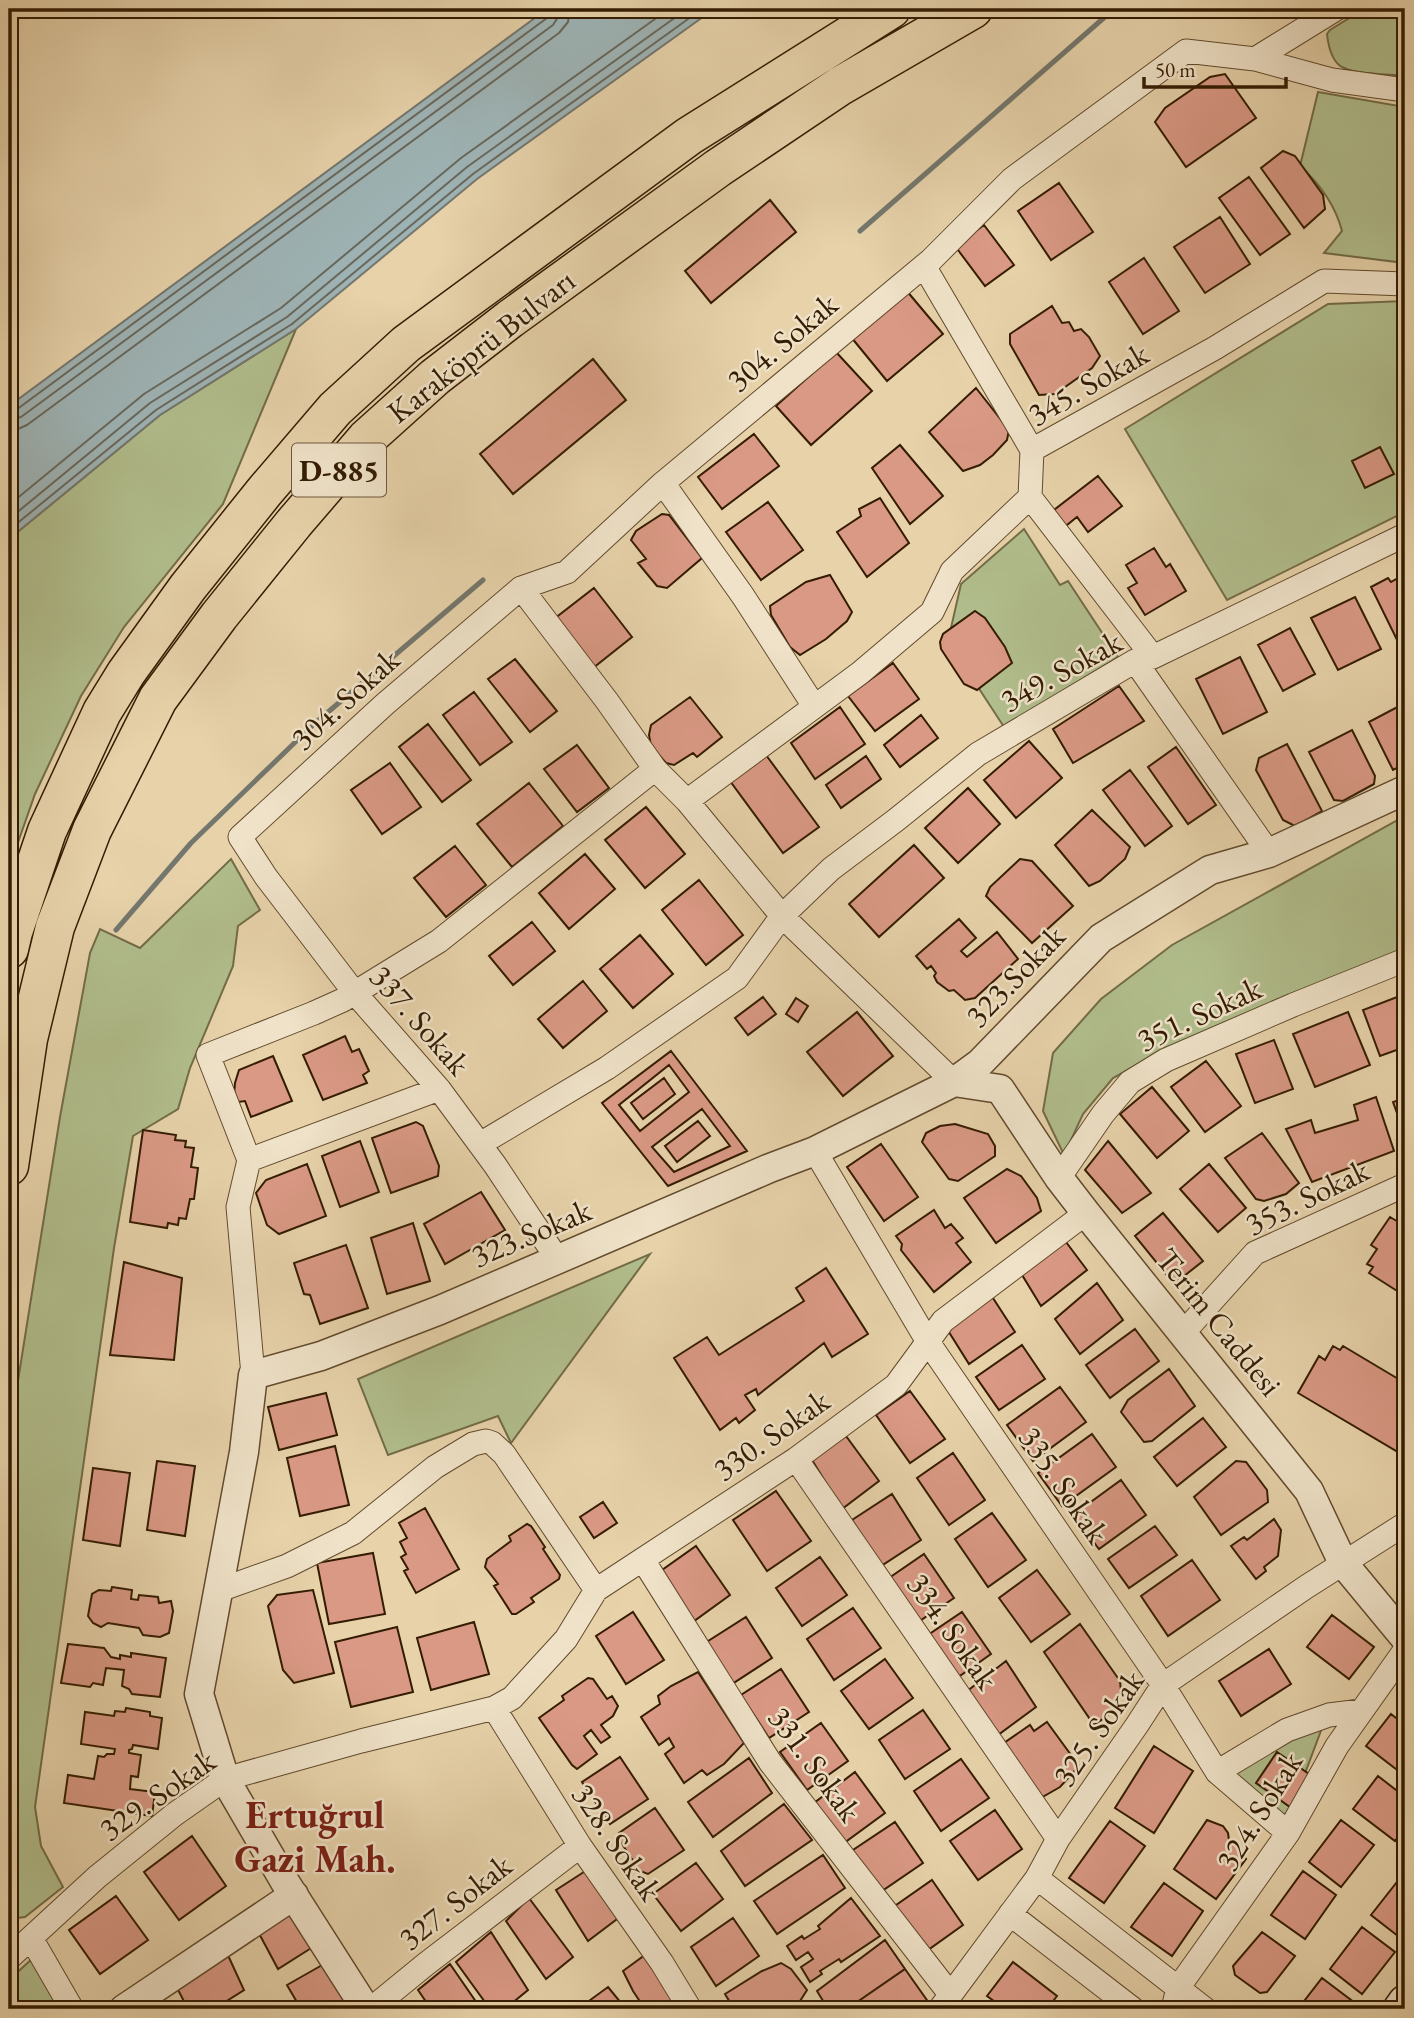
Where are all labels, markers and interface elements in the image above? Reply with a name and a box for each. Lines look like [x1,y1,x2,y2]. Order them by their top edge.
scale bar [1144,46,1286,90]
text: 50 m [1155,56,1196,83]
street label: Karaköprü Bulvarı [378,259,584,433]
street label: 304. Sokak [718,283,847,401]
street label: 345. Sokak [1020,332,1157,435]
road number: D-885 [292,444,386,496]
street label: 349. Sokak [993,620,1130,722]
street label: 304. Sokak [282,638,409,759]
street label: 323.Sokak [956,915,1075,1036]
street label: 337. Sokak [361,956,480,1085]
street label: 351. Sokak [1130,966,1269,1061]
street label: 353. Sokak [1238,1149,1377,1245]
street label: 323.Sokak [465,1189,598,1277]
street label: Terim Caddesi [1146,1239,1292,1405]
street label: 330. Sokak [705,1379,838,1490]
street label: 335. Sokak [1009,1418,1119,1553]
street label: 334. Sokak [898,1565,1009,1698]
street label: 325. Sokak [1043,1661,1154,1794]
street label: 331. Sokak [759,1698,872,1831]
street label: 329. Sokak [91,1739,224,1850]
street label: 324. Sokak [1206,1743,1313,1878]
street label: 328. Sokak [562,1775,672,1910]
district label: Ertuğrul Gazi Mah. [234,1790,396,1883]
street label: 327. Sokak [390,1844,521,1959]

